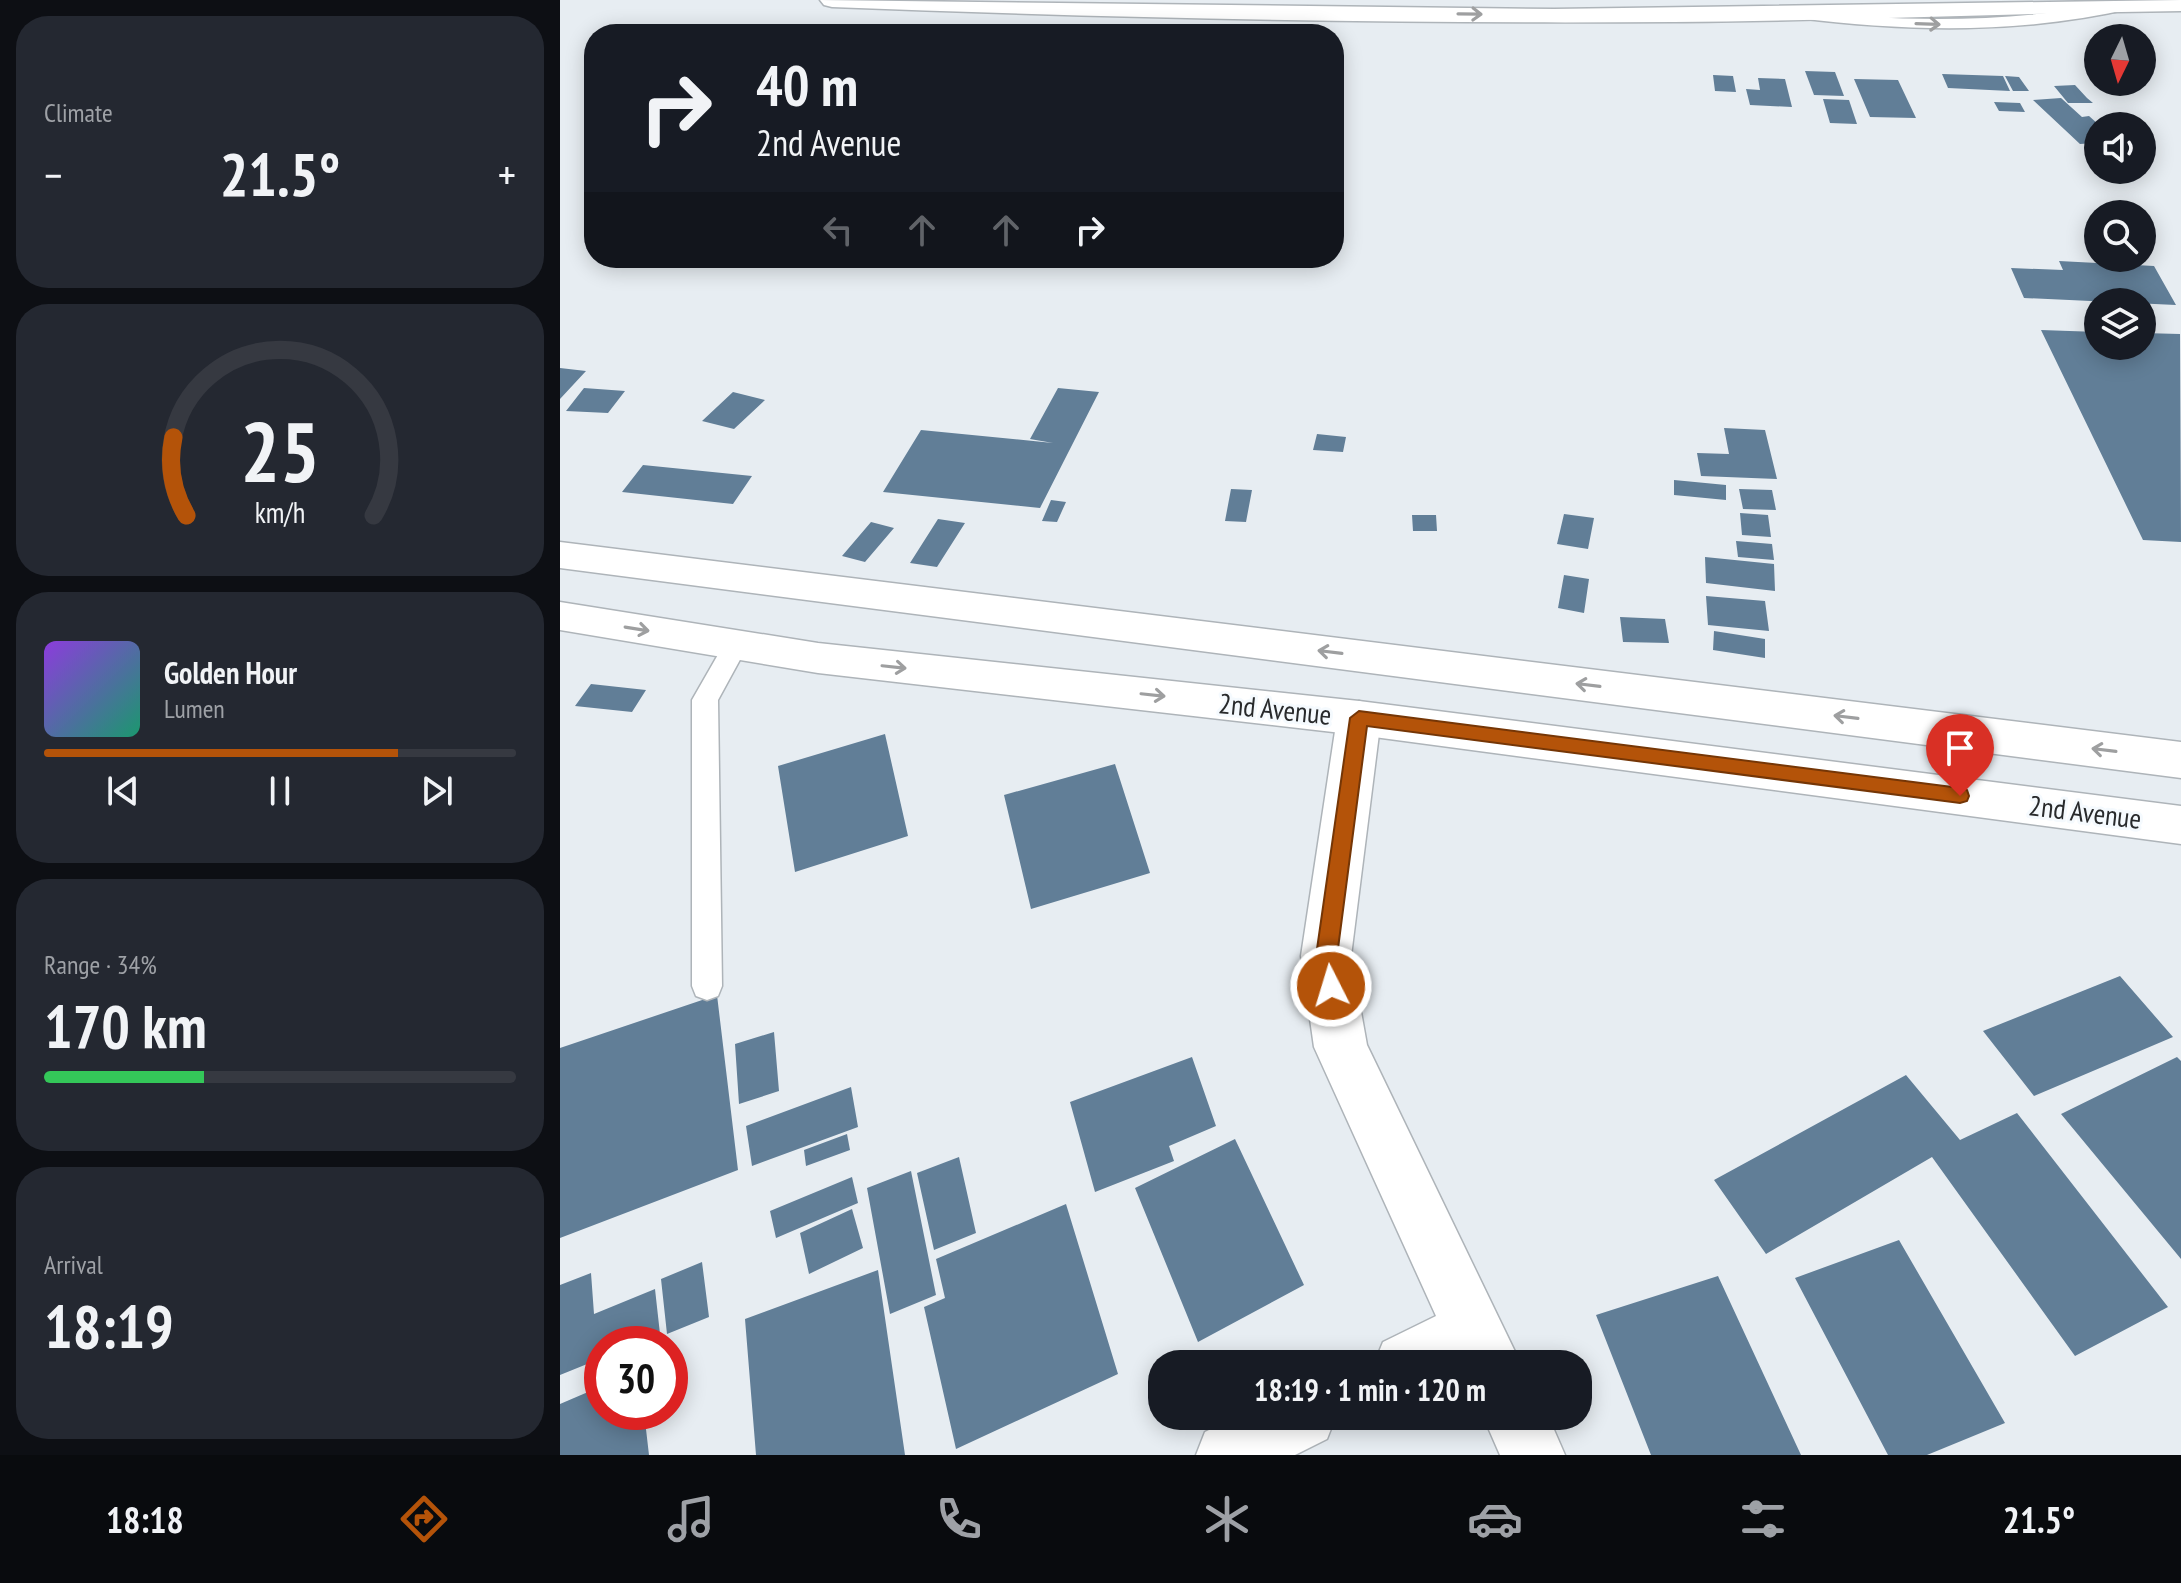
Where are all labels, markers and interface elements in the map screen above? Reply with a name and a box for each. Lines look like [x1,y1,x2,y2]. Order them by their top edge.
one-way arrow [1456,6,1483,22]
one-way arrow [1914,17,1941,32]
north arrow [2084,24,2156,96]
map controls [2084,24,2156,360]
text: 40 m [756,49,858,121]
icon: right [624,56,728,160]
text: Climate [44,96,113,129]
button: sound [2084,112,2156,184]
text: 2nd Avenue [756,119,901,166]
text: 21.5° [220,135,340,213]
text: − [44,146,62,203]
text: + [498,146,516,203]
button: search [2084,200,2156,272]
icon: left [816,208,860,252]
icon: ahead [900,208,944,252]
icon: ahead [984,208,1028,252]
icon: right [1068,208,1112,252]
button: layers [2084,288,2156,360]
text: 25 [240,396,320,504]
text: km/h [255,494,305,531]
one-way arrow [624,622,649,637]
one-way arrow [1318,644,1343,659]
text: Golden Hour [164,653,297,692]
one-way arrow [880,659,907,674]
one-way arrow [1575,677,1602,692]
street label: 2nd Avenue [1217,684,1333,733]
one-way arrow [1139,688,1165,703]
text: Lumen [164,692,225,725]
one-way arrow [1833,710,1860,725]
pin [1926,714,1994,796]
icon: arrive [1938,726,1982,770]
one-way arrow [2092,742,2117,757]
icon: previous [101,769,145,813]
icon: pause [258,769,302,813]
icon: next [415,769,459,813]
street label: 2nd Avenue [2027,786,2143,837]
position arrow [1289,944,1373,1028]
text: Range · 34% [44,948,157,981]
text: 170 km [44,987,207,1065]
text: Arrival [44,1248,103,1281]
text: 18:19 [44,1287,174,1365]
speed limit sign: 30 [584,1326,688,1430]
text: 18:19 · 1 min · 120 m [1254,1370,1486,1409]
icon: directions [396,1491,452,1547]
icon: music [663,1491,719,1547]
icon: phone [931,1491,987,1547]
icon: climate [1199,1491,1255,1547]
icon: car [1467,1491,1523,1547]
icon: filters [1735,1491,1791,1547]
text: 18:18 [106,1496,184,1543]
text: 21.5° [2003,1496,2075,1543]

